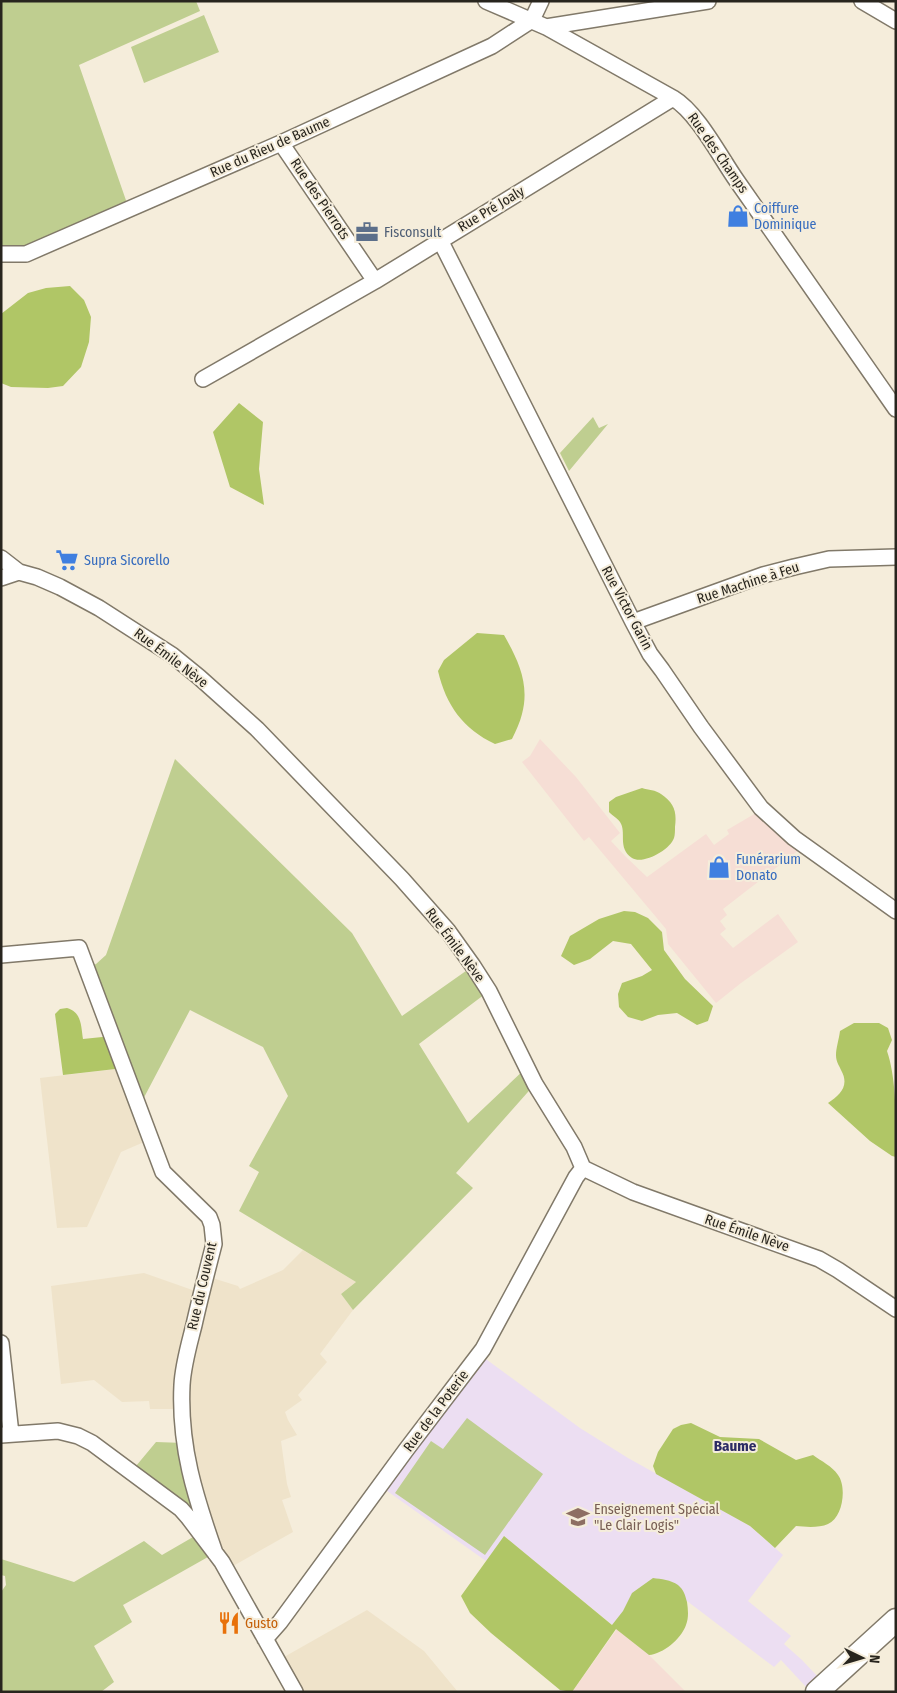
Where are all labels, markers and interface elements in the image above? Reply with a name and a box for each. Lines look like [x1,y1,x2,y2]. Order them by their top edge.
street label: Rue des Champs [684,110,752,196]
street label: Rue du Rieu de Baume [208,113,333,181]
street label: Rue des Pierrots [287,155,353,243]
street label: Rue Pré Joaly [455,182,528,235]
place label: Coiffure Dominique [754,200,817,233]
shop icon: Coiffure Dominique [725,203,751,229]
office icon: Fisconsult [354,219,380,245]
place label: Fisconsult [384,224,442,241]
supermarket icon: Supra Sicorello [54,547,80,573]
place label: Supra Sicorello [84,552,170,569]
street label: Rue Machine à Feu [695,558,801,608]
street label: Rue Victor Garin [598,563,656,653]
street label: Rue Émile Nève [131,624,212,691]
place label: Funérarium Donato [736,851,801,884]
shop icon: Funérarium Donato [706,854,732,880]
street label: Rue Émile Nève [422,904,489,985]
street label: Rue Émile Nève [703,1210,792,1255]
street label: Rue du Couvent [184,1240,220,1332]
street label: Rue de la Poterie [400,1367,472,1455]
district label: Baume [714,1437,757,1455]
place label: Enseignement Spécial "Le Clair Logis" [594,1501,720,1534]
school or university icon: Enseignement Spécial "Le Clair Logis" [565,1504,591,1530]
restaurant icon: Gusto [216,1610,242,1636]
place label: Gusto [245,1615,278,1632]
north arrow [837,1633,887,1683]
text: N [866,1654,883,1664]

